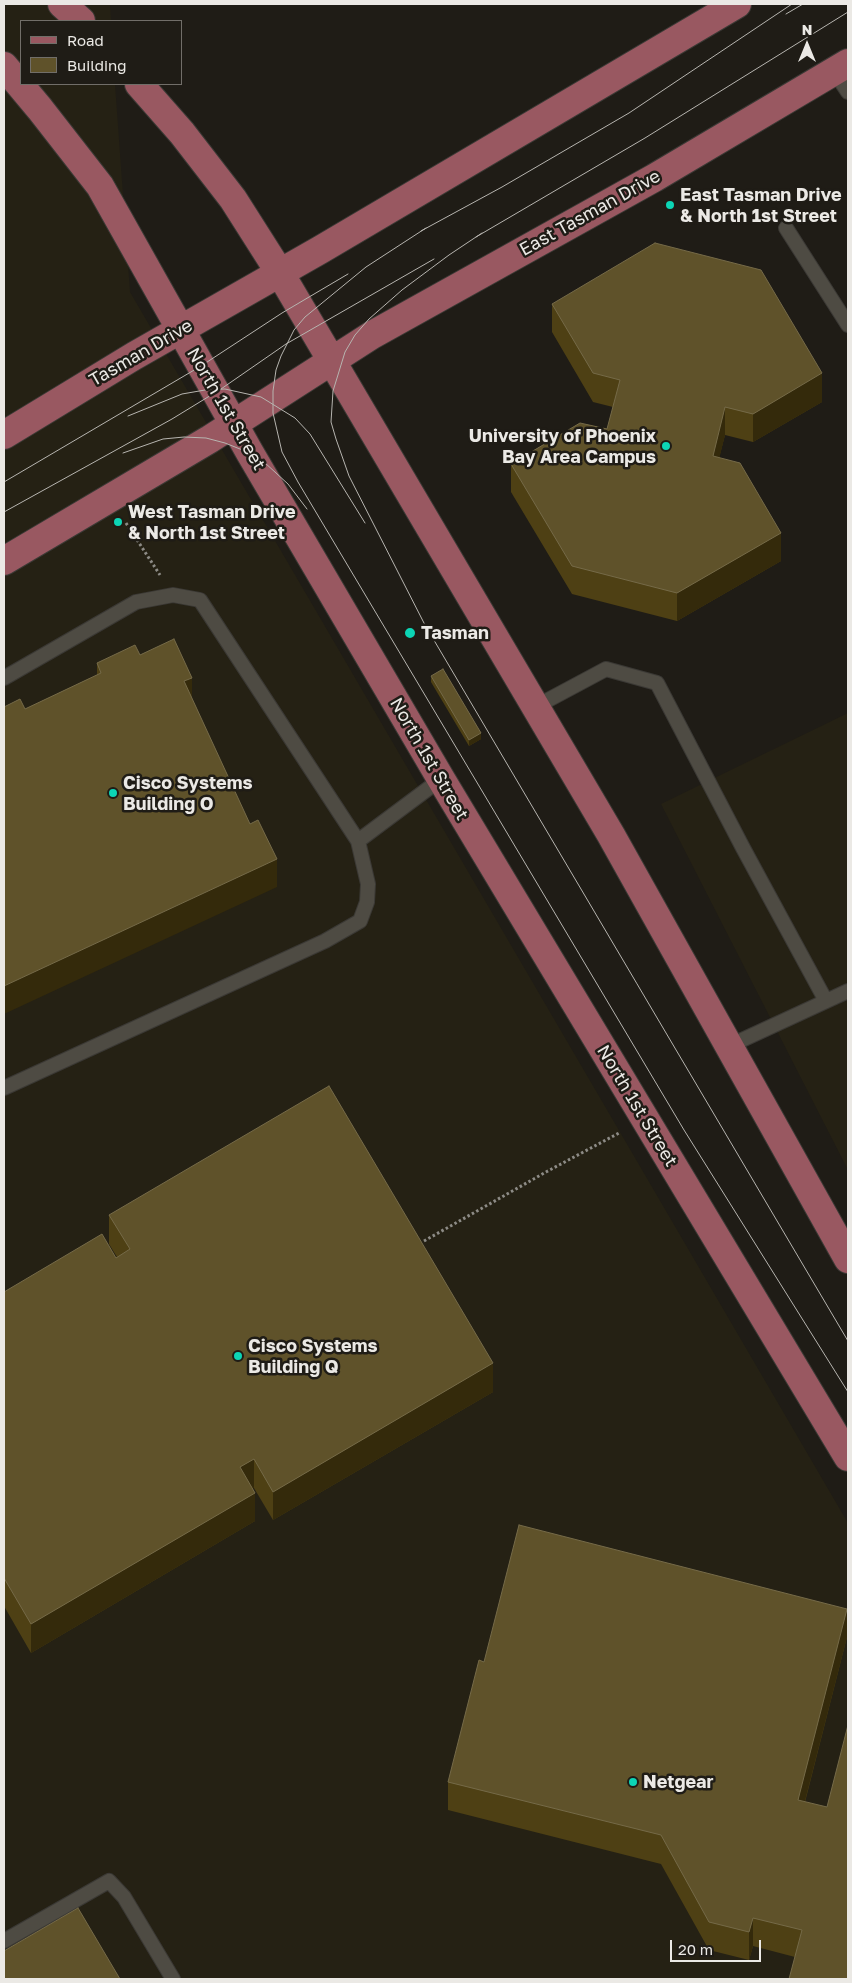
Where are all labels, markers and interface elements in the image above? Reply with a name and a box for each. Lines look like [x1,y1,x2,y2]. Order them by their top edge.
legend [20,20,182,85]
north arrow [782,20,832,70]
text: N [802,21,812,38]
text: Road [67,31,104,49]
text: Building [67,56,127,74]
street label: East Tasman Drive [516,165,664,261]
place label: East Tasman Drive & North 1st Street [680,184,842,226]
marker: East Tasman Drive & North 1st Street [664,199,676,211]
street label: Tasman Drive [86,315,196,391]
street label: North 1st Street [182,344,270,474]
place label: University of Phoenix Bay Area Campus [469,425,656,468]
marker: University of Phoenix Bay Area Campus [660,440,672,452]
place label: West Tasman Drive & North 1st Street [128,501,296,544]
marker: West Tasman Drive & North 1st Street [112,516,124,528]
place label: Tasman [421,622,489,644]
marker: Tasman [403,626,417,640]
street label: North 1st Street [385,694,473,824]
place label: Cisco Systems Building O [123,772,253,814]
marker: Cisco Systems Building O [107,787,119,799]
street label: North 1st Street [592,1041,682,1171]
place label: Cisco Systems Building Q [248,1335,378,1378]
marker: Cisco Systems Building Q [232,1350,244,1362]
place label: Netgear [643,1771,714,1793]
marker: Netgear [627,1776,639,1788]
scale bar [672,1930,763,1962]
text: 20 m [678,1940,713,1958]

